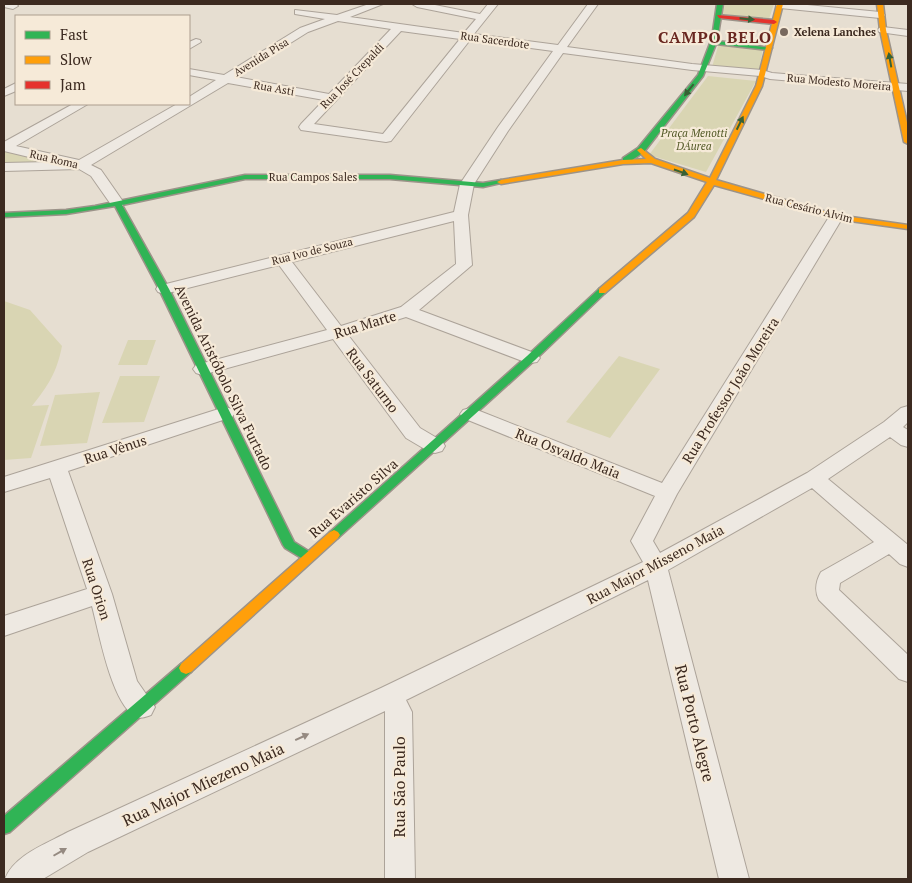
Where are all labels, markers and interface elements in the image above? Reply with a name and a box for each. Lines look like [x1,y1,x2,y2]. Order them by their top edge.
legend [15,15,190,105]
one-way arrow [739,15,755,23]
text: Fast [60,24,88,44]
place label: Xelena Lanches [794,25,876,39]
district label: CAMPO BELO [658,26,772,48]
marker: Xelena Lanches [778,26,790,38]
street label: Rua Sacerdote [460,28,531,52]
street label: Avenida Pisa [231,34,291,79]
street label: Rua José Crepaldi [317,40,387,112]
text: Slow [60,49,93,69]
one-way arrow [886,52,894,68]
street label: Rua Modesto Moreira [786,70,892,94]
text: Jam [60,74,86,94]
street label: Rua Asti [253,78,295,98]
one-way arrow [683,83,694,96]
one-way arrow [737,116,745,130]
park label: Praça Menotti DÁurea [660,126,727,153]
street label: Rua Roma [28,147,80,171]
one-way arrow [674,168,689,176]
street label: Rua Campos Sales [269,170,357,184]
street label: Rua Cesário Alvim [764,190,855,226]
street label: Rua Ivo de Souza [270,234,354,268]
street label: Avenida Aristóbolo Silva Furtado [171,281,277,473]
street label: Rua Marte [332,306,398,342]
street label: Rua Professor João Moreira [677,313,783,467]
street label: Rua Saturno [342,344,404,417]
street label: Rua Osvaldo Maia [513,423,623,483]
street label: Rua Vênus [81,430,149,468]
street label: Rua Evaristo Silva [305,454,401,542]
street label: Rua Major Misseno Maia [583,520,727,608]
street label: Rua Orion [78,556,116,623]
street label: Rua Porto Alegre [670,662,720,784]
one-way arrow [295,733,309,741]
street label: Rua São Paulo [388,736,410,838]
street label: Rua Major Miezeno Maia [119,737,287,831]
one-way arrow [54,848,67,857]

